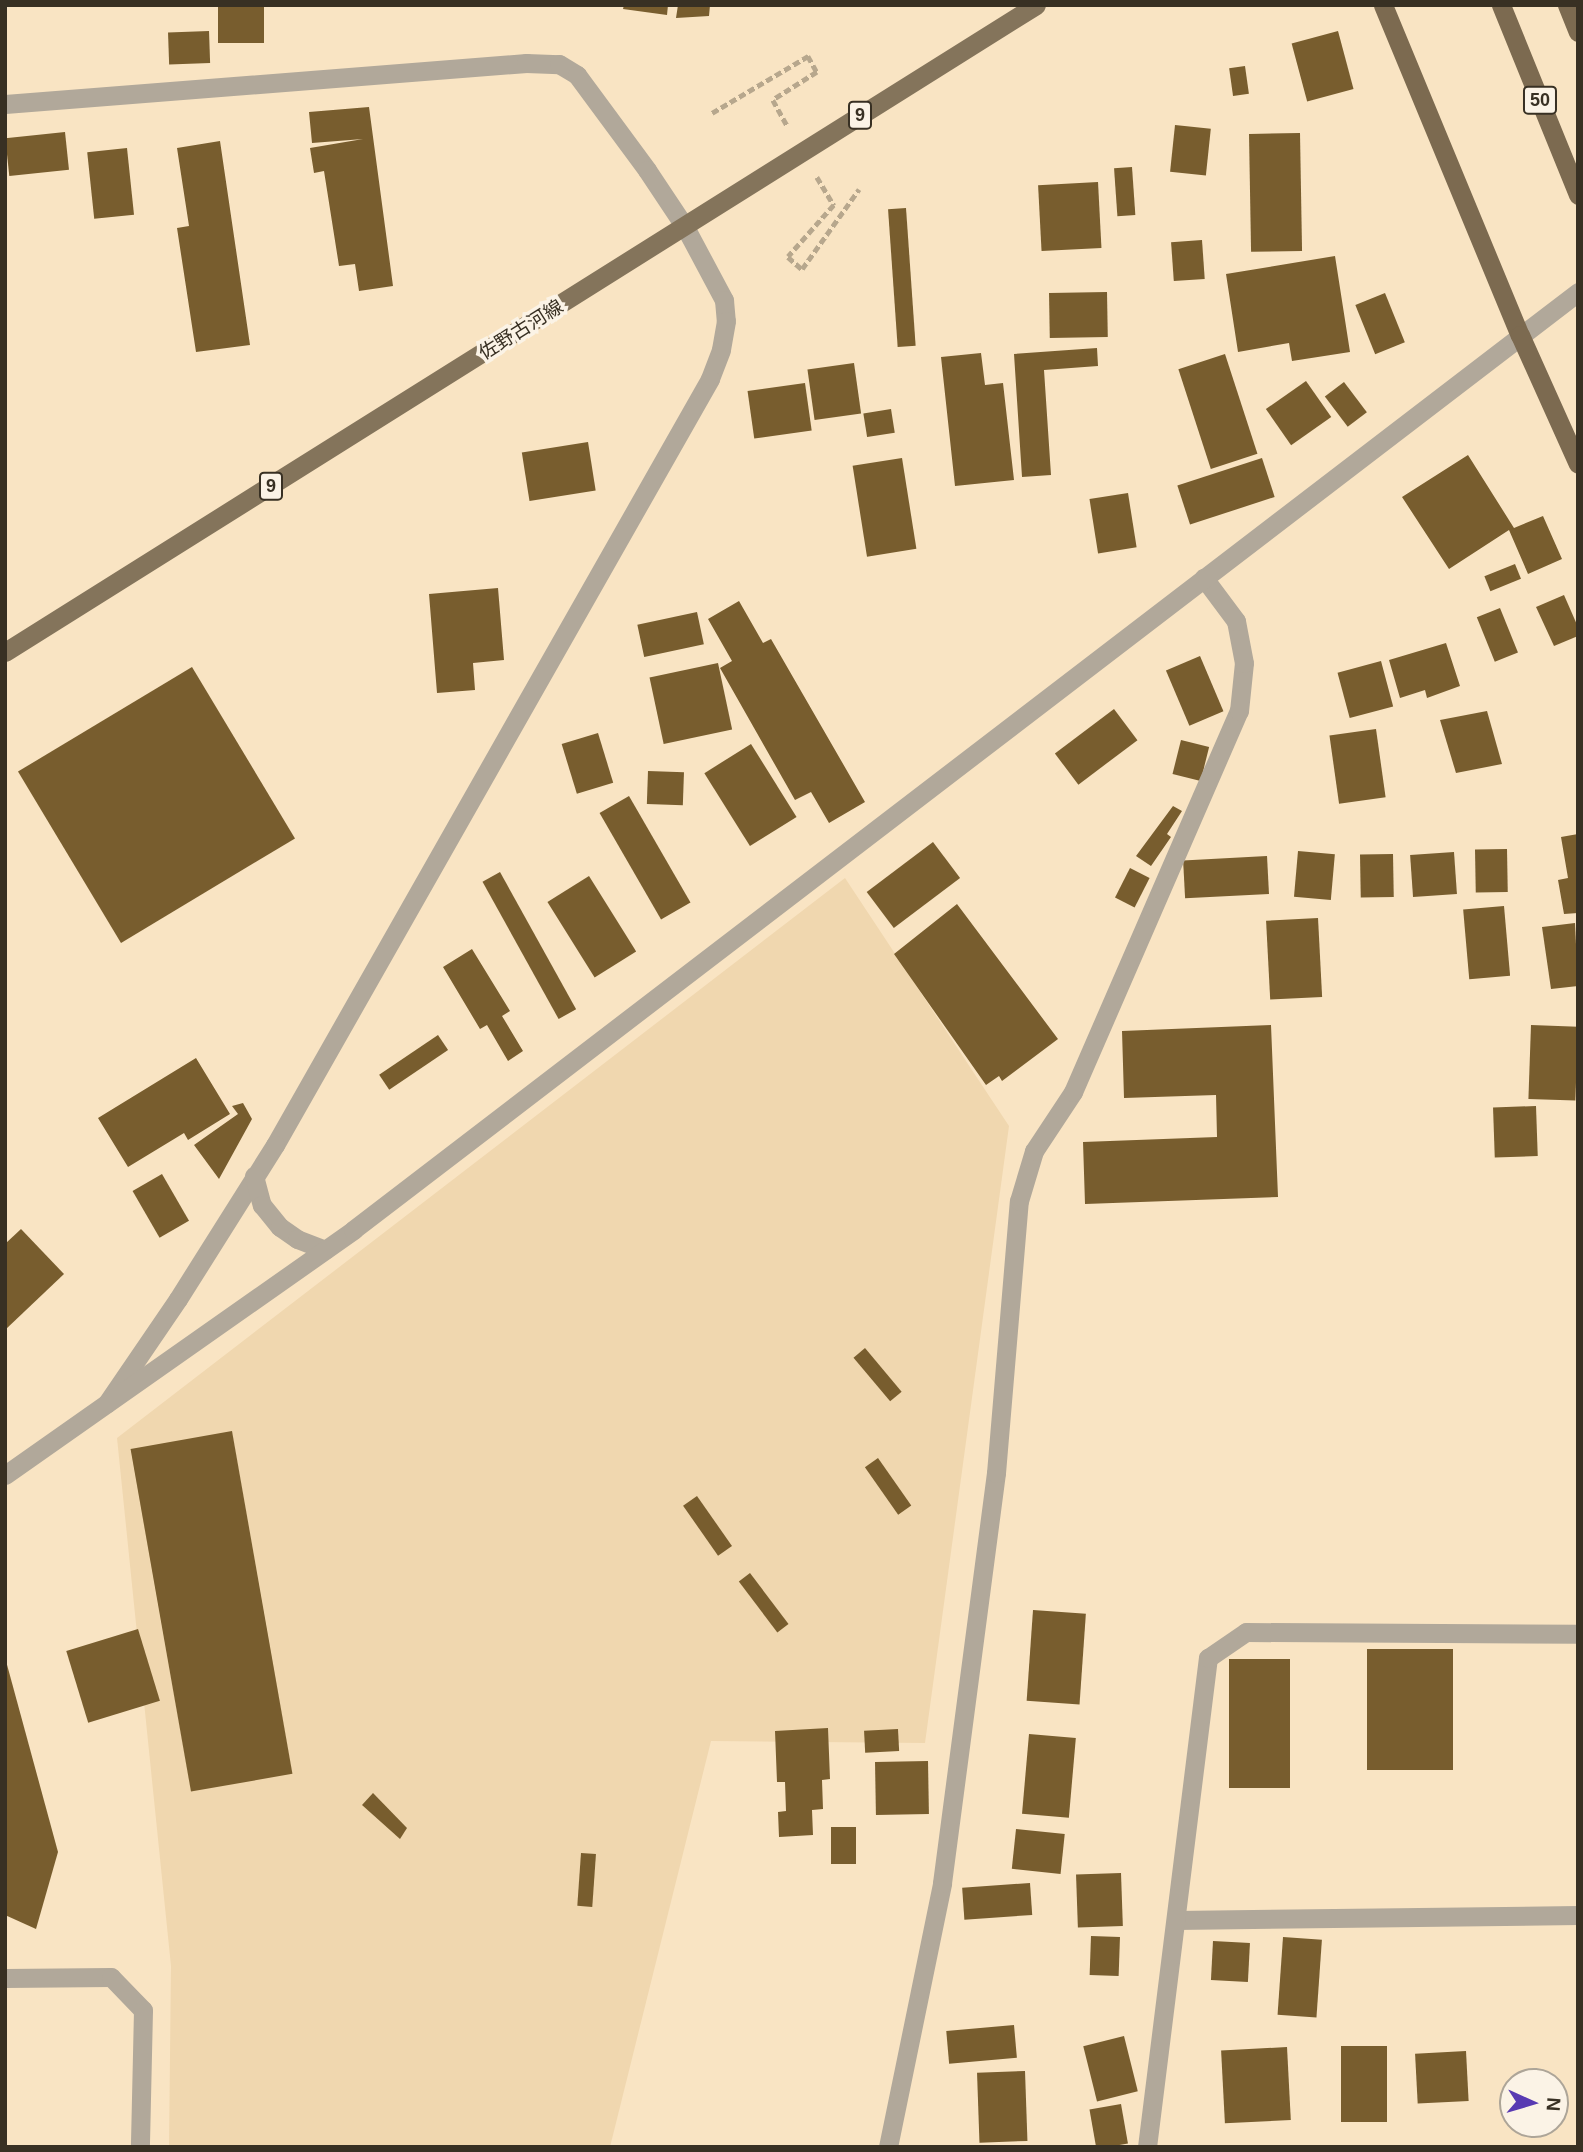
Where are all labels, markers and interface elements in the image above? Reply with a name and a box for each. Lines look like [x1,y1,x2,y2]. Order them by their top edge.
road number: 50 [1522,86,1558,114]
road number: 9 [848,100,872,130]
street label: 佐野古河線 [475,295,567,365]
road number: 9 [259,472,283,500]
north arrow [1499,2068,1569,2138]
text: N [1542,2097,1564,2112]

